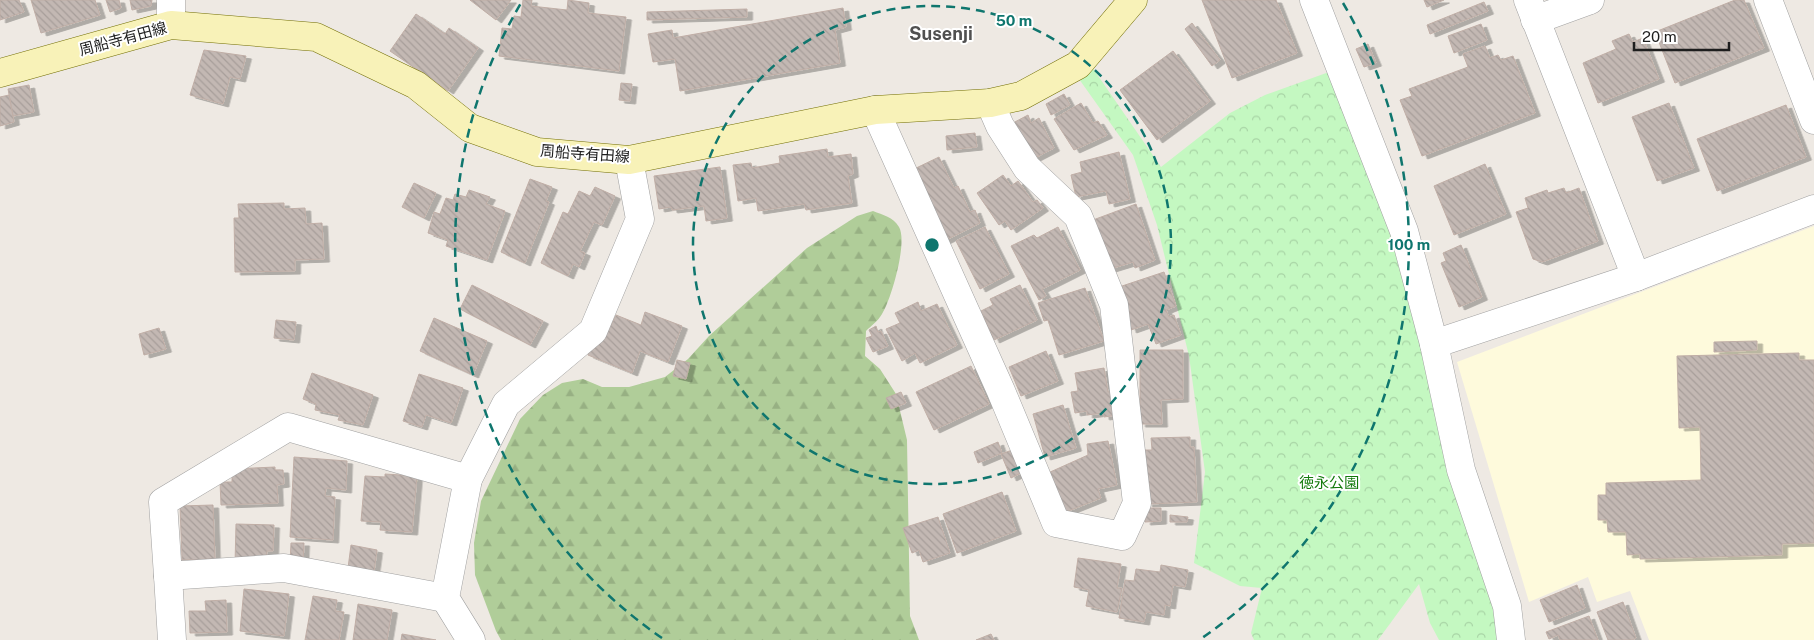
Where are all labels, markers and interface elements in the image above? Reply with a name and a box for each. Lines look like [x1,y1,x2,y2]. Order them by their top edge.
text: 50 m [996,12,1032,29]
street label: 周船寺有田線 [77,19,169,58]
scale bar [1634,20,1729,52]
district label: Susenji [909,23,973,44]
text: 20 m [1642,28,1677,45]
street label: 周船寺有田線 [540,142,631,165]
centre of rings [923,236,941,254]
text: 100 m [1388,236,1430,253]
park label: 徳永公園 [1299,474,1359,491]

